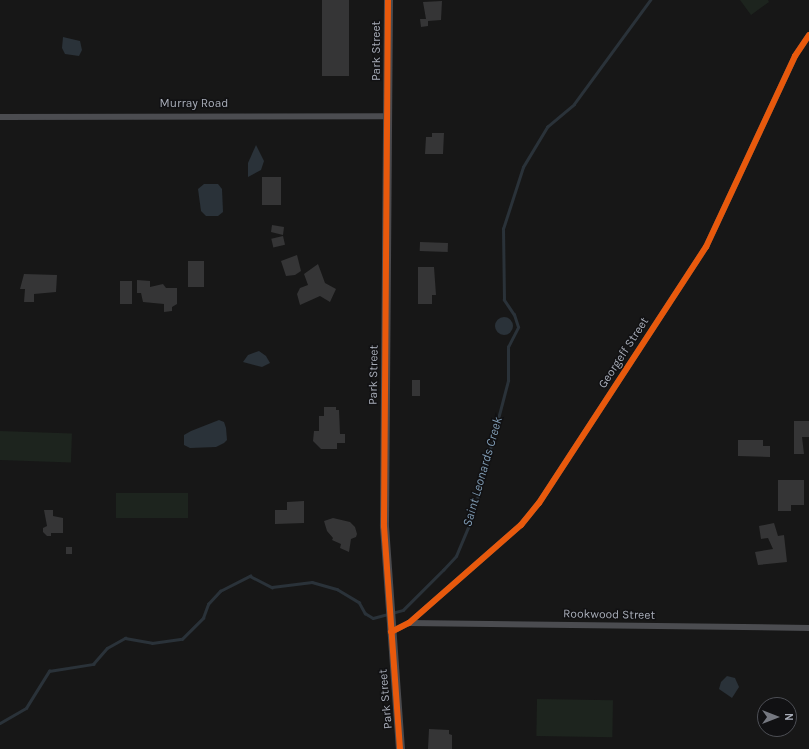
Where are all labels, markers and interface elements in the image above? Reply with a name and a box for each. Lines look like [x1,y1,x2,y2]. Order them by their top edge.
street label: Park Street [370,21,384,81]
street label: Murray Road [160,97,228,111]
street label: Georgeff Street [596,315,652,391]
street label: Park Street [366,345,382,405]
water label: Saint Leonards Creek [460,415,506,529]
street label: Rookwood Street [563,607,655,623]
street label: Park Street [376,668,396,730]
north arrow [757,697,797,737]
text: N [782,713,795,721]

